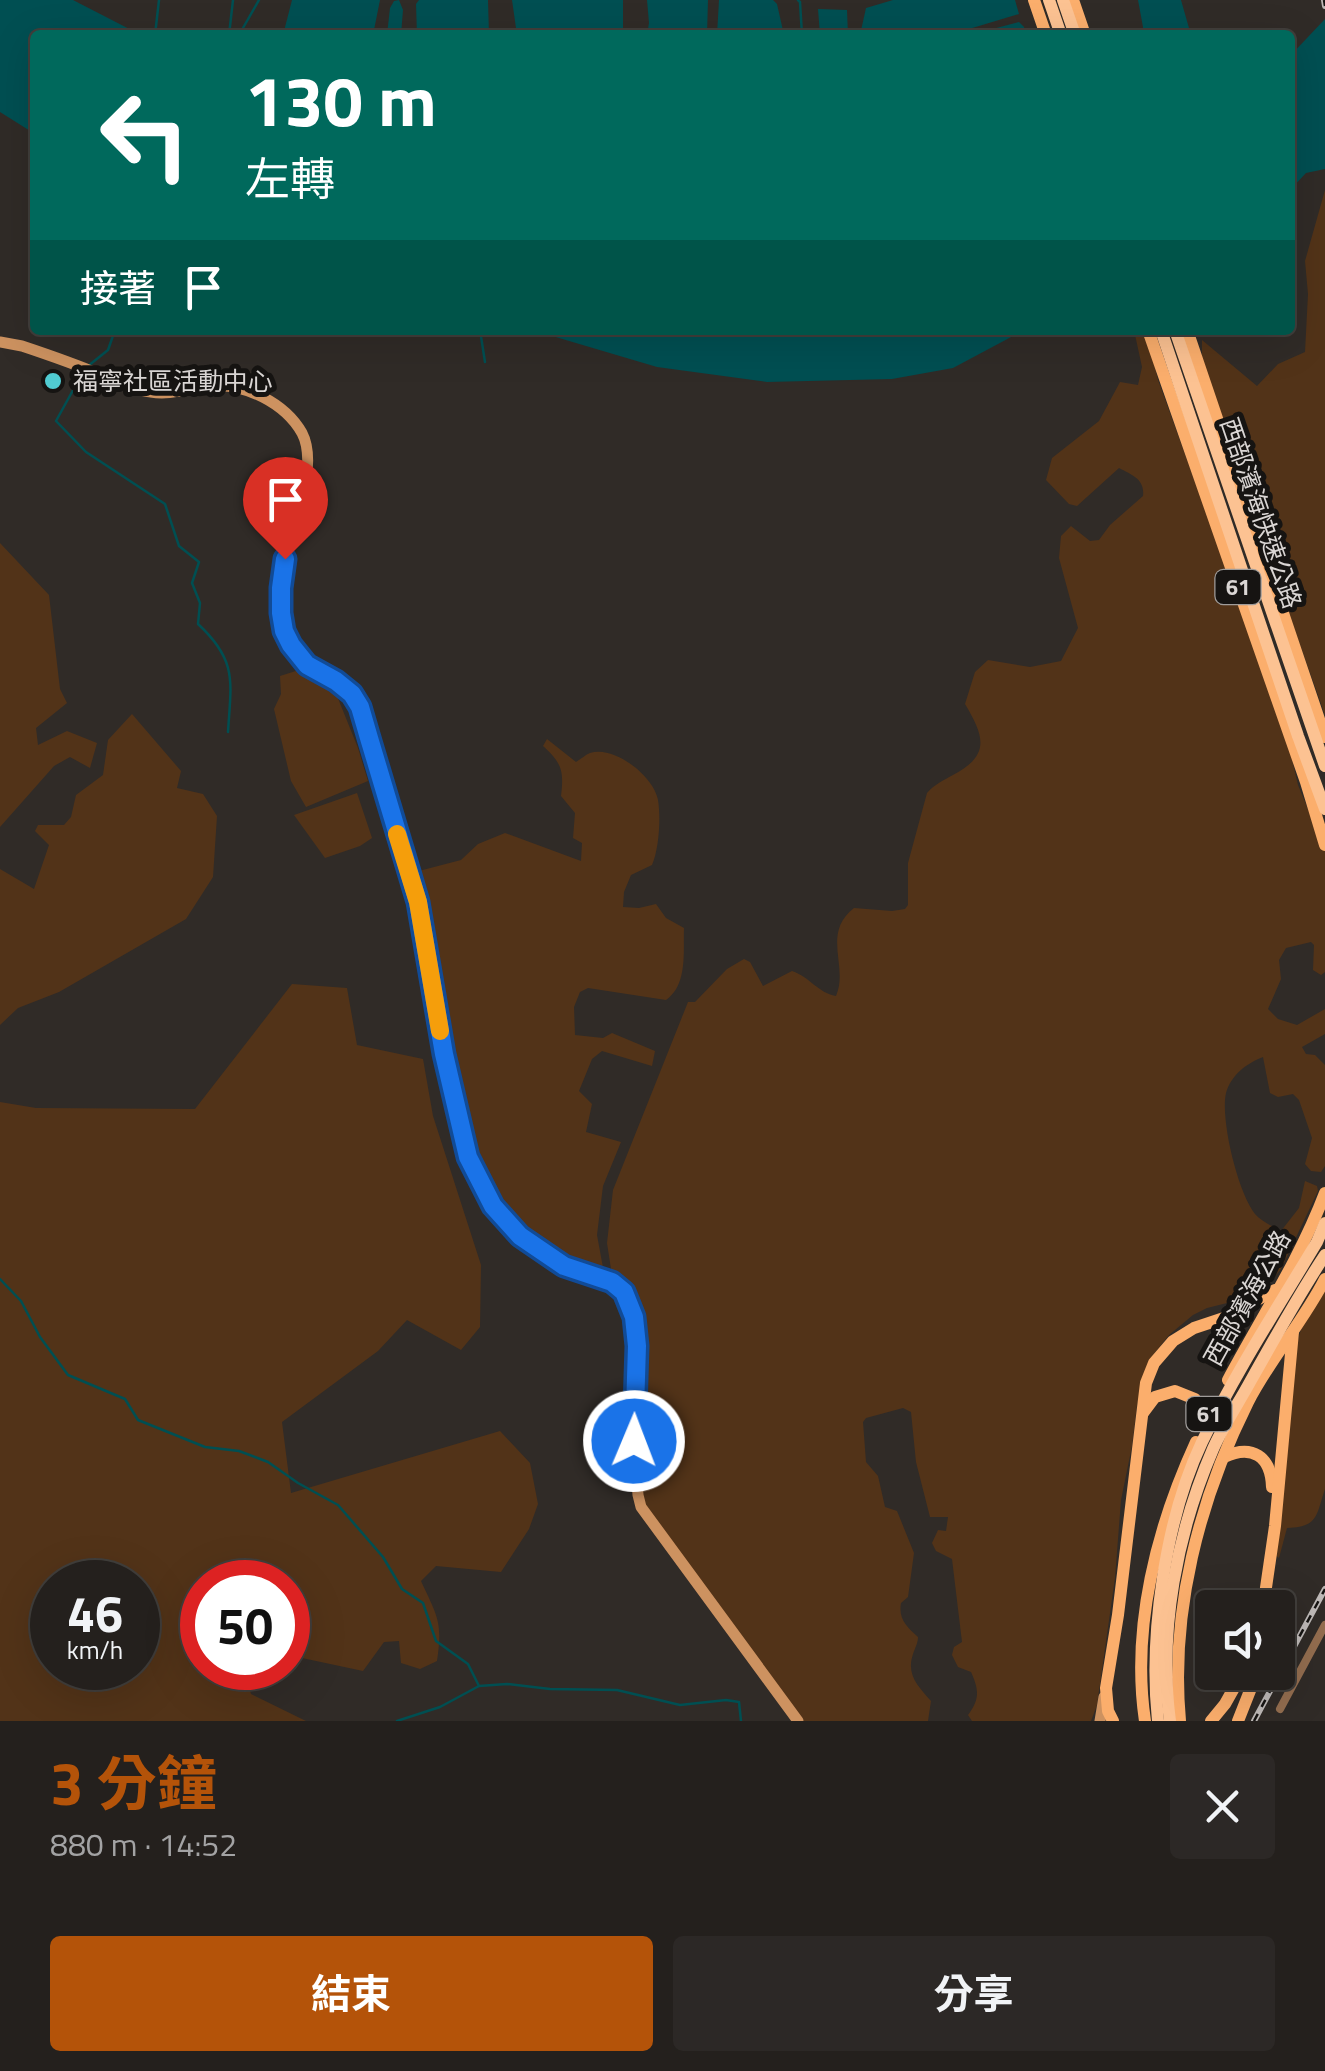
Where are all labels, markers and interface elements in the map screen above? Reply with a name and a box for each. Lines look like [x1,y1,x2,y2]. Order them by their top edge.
text: 130 m [245,47,437,153]
icon: left [80,70,210,200]
text: 左轉 [245,144,335,212]
text: 接著 [80,259,156,317]
icon: arrive [176,260,231,315]
place label: 福寧社區活動中心 [73,362,273,400]
marker: 福寧社區活動中心 [42,370,64,392]
street label: 西部濱海快速公路 [1210,412,1312,614]
pin [243,457,328,560]
icon: arrive [258,472,313,527]
road number: 61 [1216,570,1260,604]
street label: 西部濱海公路 [1194,1223,1300,1373]
position arrow [582,1389,686,1493]
road number: 61 [1186,1397,1232,1431]
speed limit sign: 50 [180,1560,310,1690]
text: 46 [67,1575,123,1651]
map controls [1195,1590,1295,1690]
button: sound [1195,1590,1295,1690]
text: km/h [67,1631,123,1669]
text: 3 分鐘 [50,1737,217,1828]
button: close [1170,1754,1275,1859]
text: 880 m · 14:52 [50,1820,237,1868]
button: 結束 [50,1936,653,2051]
button: 分享 [673,1936,1275,2051]

